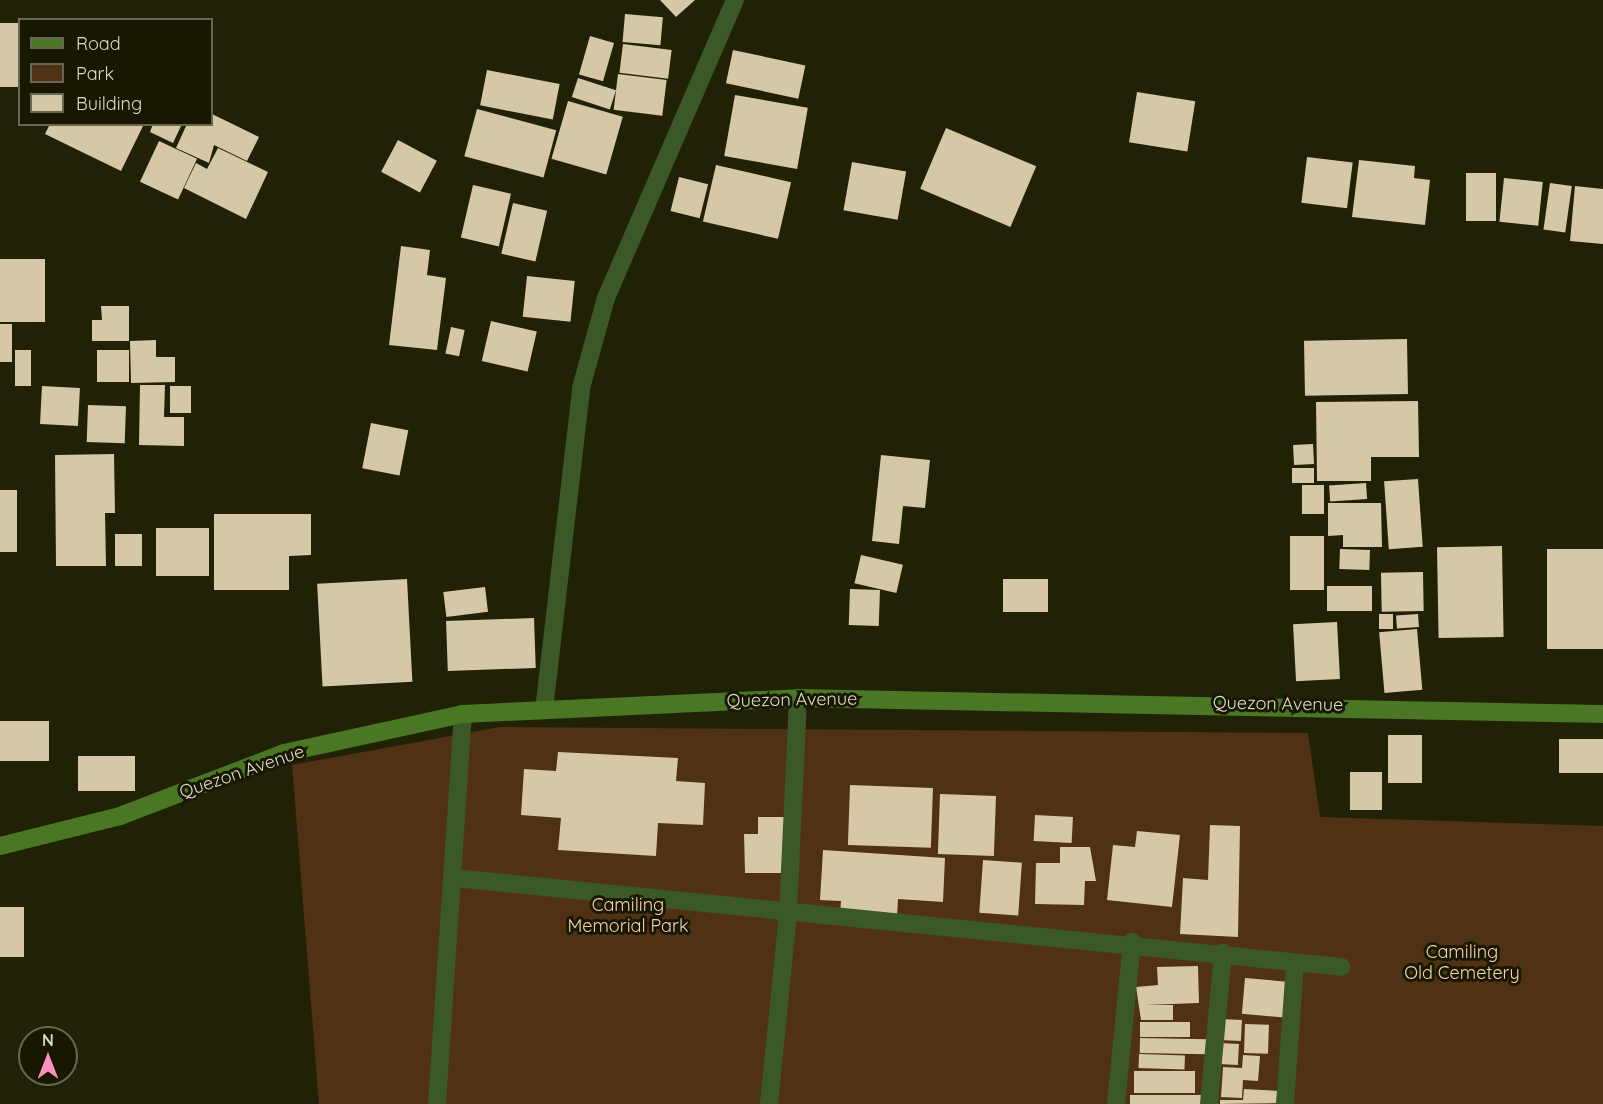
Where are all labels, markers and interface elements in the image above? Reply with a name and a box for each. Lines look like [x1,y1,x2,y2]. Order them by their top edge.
legend [18,18,213,126]
text: Road [76,32,121,55]
text: Park [76,62,114,85]
text: Building [76,92,142,115]
street label: Quezon Avenue [727,688,857,712]
street label: Quezon Avenue [1213,692,1343,716]
street label: Quezon Avenue [177,741,307,803]
park label: Camiling Memorial Park [567,895,689,938]
park label: Camiling Old Cemetery [1404,942,1520,984]
north arrow [18,1026,78,1086]
text: N [42,1030,54,1050]

